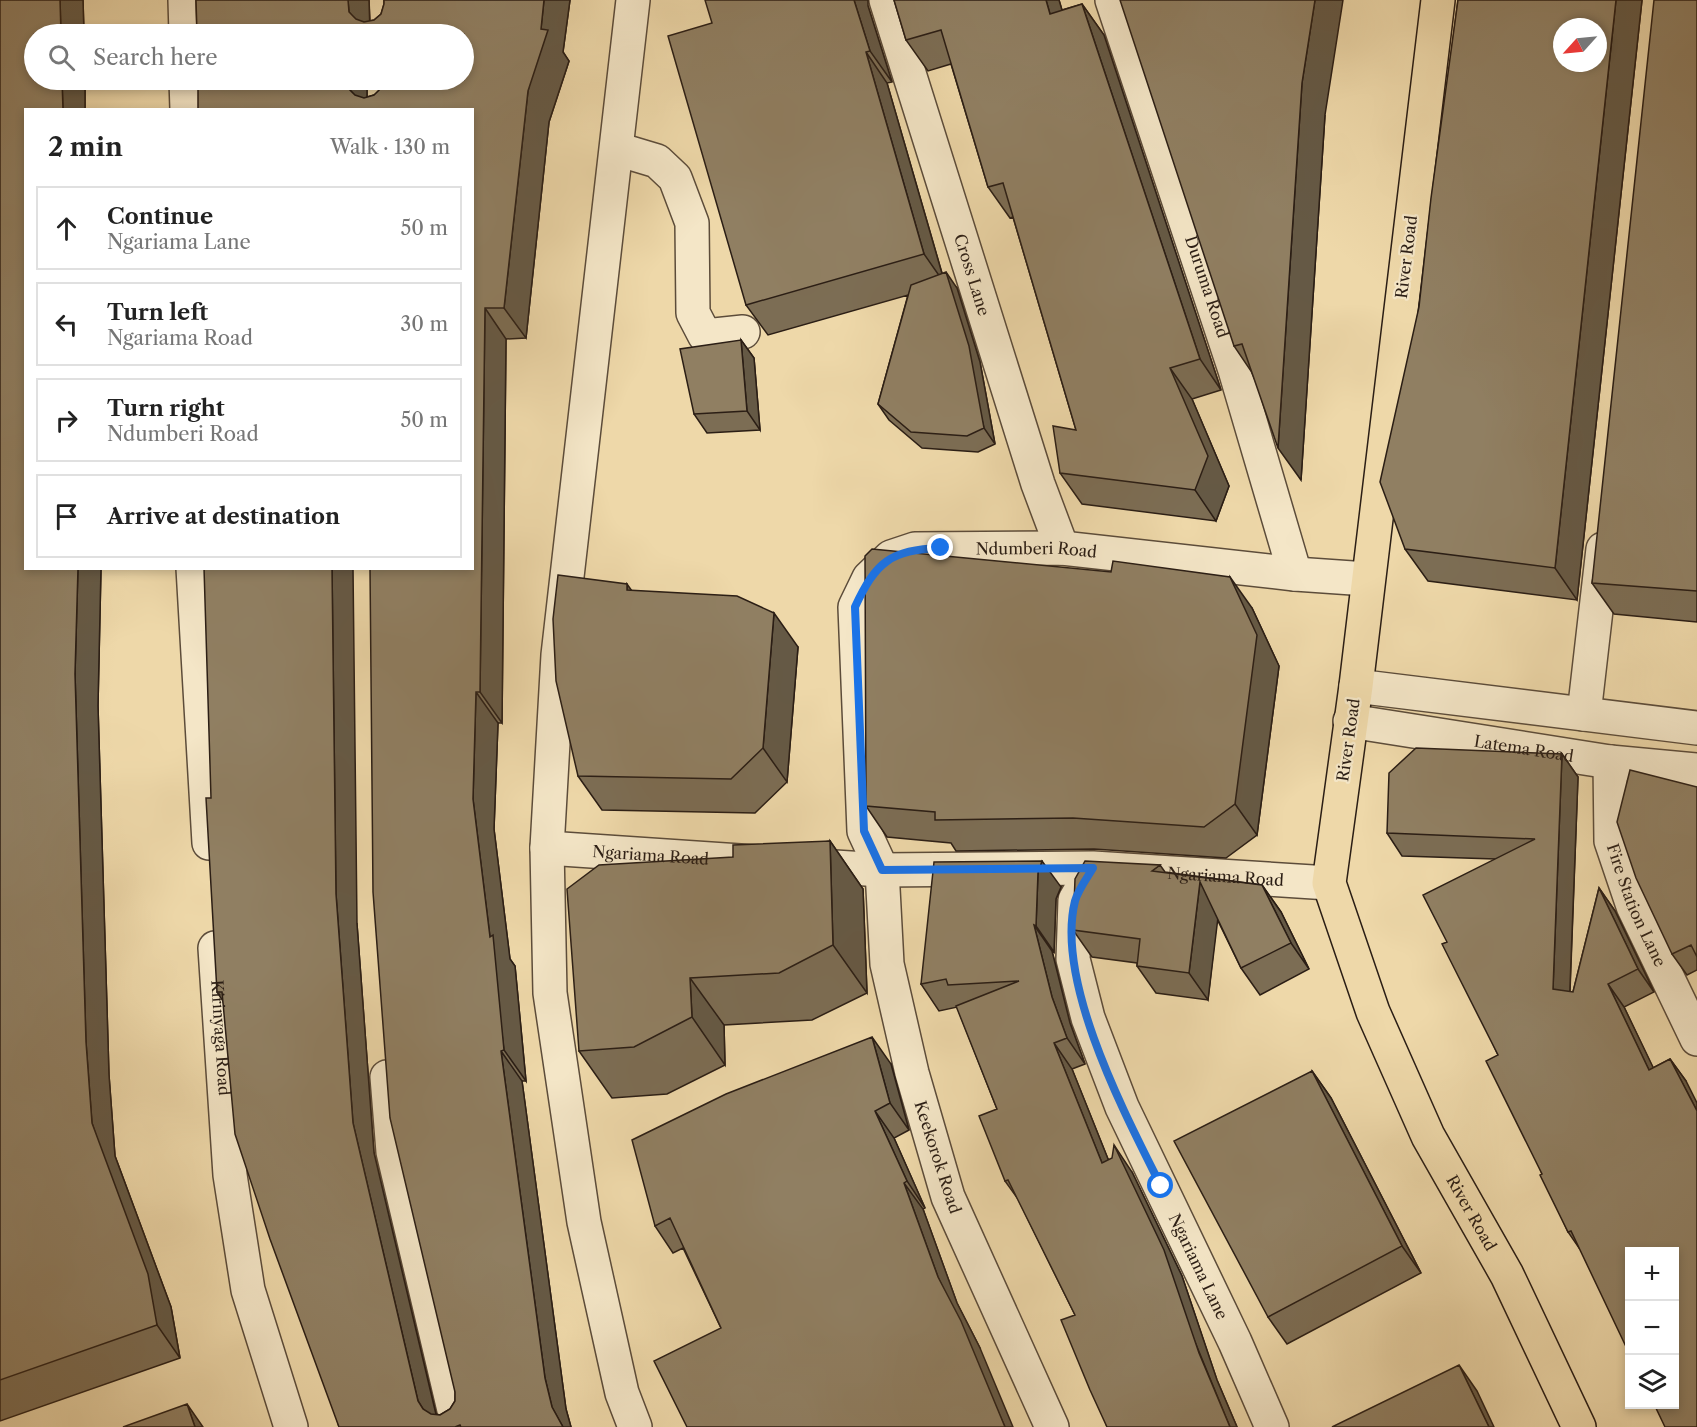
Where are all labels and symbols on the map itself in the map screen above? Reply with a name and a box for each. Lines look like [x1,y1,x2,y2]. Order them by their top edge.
north arrow [1553,18,1607,72]
street label: River Road [1391,214,1421,300]
street label: Cross Lane [950,231,995,318]
street label: Duruma Road [1181,233,1234,340]
route end [927,534,953,560]
street label: Ndumberi Road [976,538,1098,562]
street label: River Road [1332,697,1364,783]
street label: Latema Road [1473,731,1575,766]
street label: Ngariama Road [592,841,710,869]
street label: Fire Station Lane [1603,841,1671,970]
street label: Ngariama Road [1167,863,1285,890]
street label: Kirinyaga Road [207,979,235,1097]
street label: Keekorok Road [910,1098,966,1216]
street label: River Road [1442,1171,1501,1254]
route start [1147,1172,1173,1198]
street label: Ngariama Lane [1165,1210,1233,1323]

